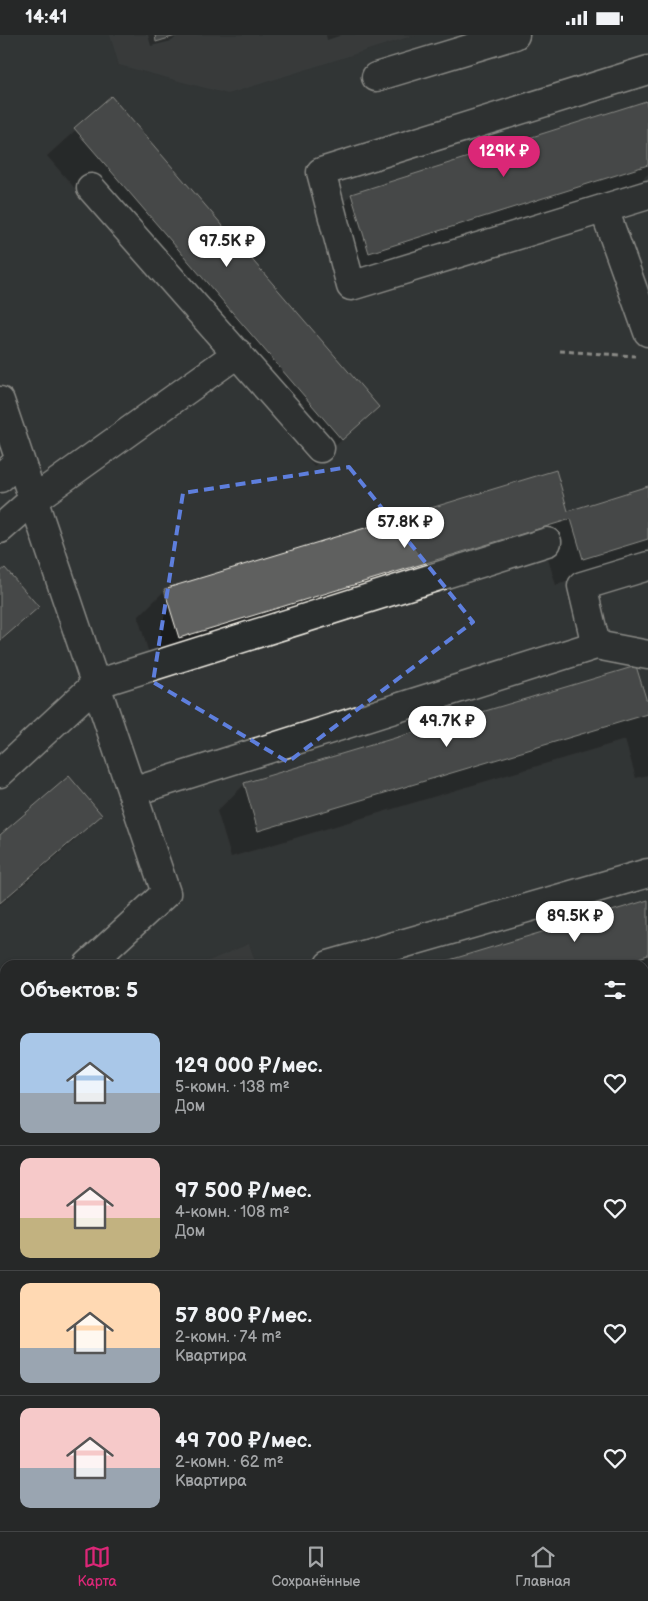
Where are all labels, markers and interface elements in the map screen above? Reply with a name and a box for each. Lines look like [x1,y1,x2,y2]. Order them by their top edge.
text: 14:41 [25,6,68,29]
pin: 129K ₽ [463,135,545,178]
text: 129K ₽ [479,142,529,161]
pin: 97.5K ₽ [181,225,273,268]
text: 97.5K ₽ [199,232,255,251]
pin: 57.8K ₽ [359,507,451,549]
text: 57.8K ₽ [377,513,433,532]
pin: 49.7K ₽ [401,705,493,748]
text: 49.7K ₽ [419,712,475,731]
pin: 89.5K ₽ [529,901,621,943]
text: 89.5K ₽ [547,907,603,926]
icon: filters [601,976,629,1004]
text: Объектов: 5 [20,978,138,1003]
icon: home [60,1053,120,1113]
text: 129 000 ₽/мес. [175,1053,323,1078]
icon: heart [601,1069,629,1097]
text: 5-комн. · 138 m² [175,1078,290,1097]
text: Дом [175,1097,205,1116]
icon: home [60,1178,120,1238]
text: 97 500 ₽/мес. [175,1178,312,1203]
icon: heart [601,1194,629,1222]
text: 4-комн. · 108 m² [175,1203,290,1222]
text: Дом [175,1222,205,1241]
icon: home [60,1303,120,1363]
text: 57 800 ₽/мес. [175,1303,312,1328]
icon: heart [601,1319,629,1347]
text: 2-комн. · 74 m² [175,1328,282,1347]
text: Квартира [175,1347,247,1366]
icon: home [60,1428,120,1488]
text: 49 700 ₽/мес. [175,1428,312,1453]
icon: heart [601,1444,629,1472]
text: 2-комн. · 62 m² [175,1453,284,1472]
text: Квартира [175,1472,247,1491]
tab: Карта [77,1543,117,1590]
tab: Сохранённые [272,1543,360,1590]
tab: Главная [515,1543,571,1590]

